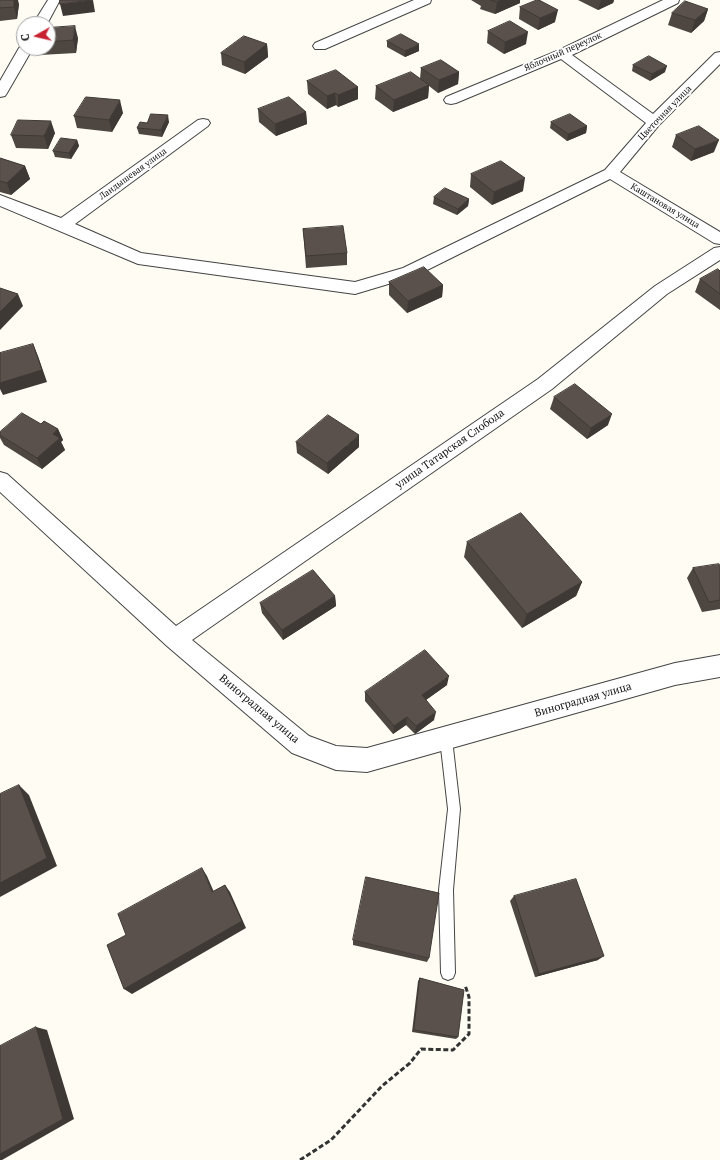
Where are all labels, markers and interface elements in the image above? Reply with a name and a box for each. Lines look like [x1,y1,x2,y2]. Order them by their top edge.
north arrow [16,16,56,56]
street label: Яблочный переулок [523,30,603,74]
text: С [18,33,33,42]
street label: Цветочная улица [636,83,694,143]
street label: Ландышевая улица [97,146,169,202]
street label: Каштановая улица [629,181,701,231]
street label: улица Татарская Слобода [393,406,507,492]
street label: Виноградная улица [216,672,302,746]
street label: Виноградная улица [533,680,633,720]

